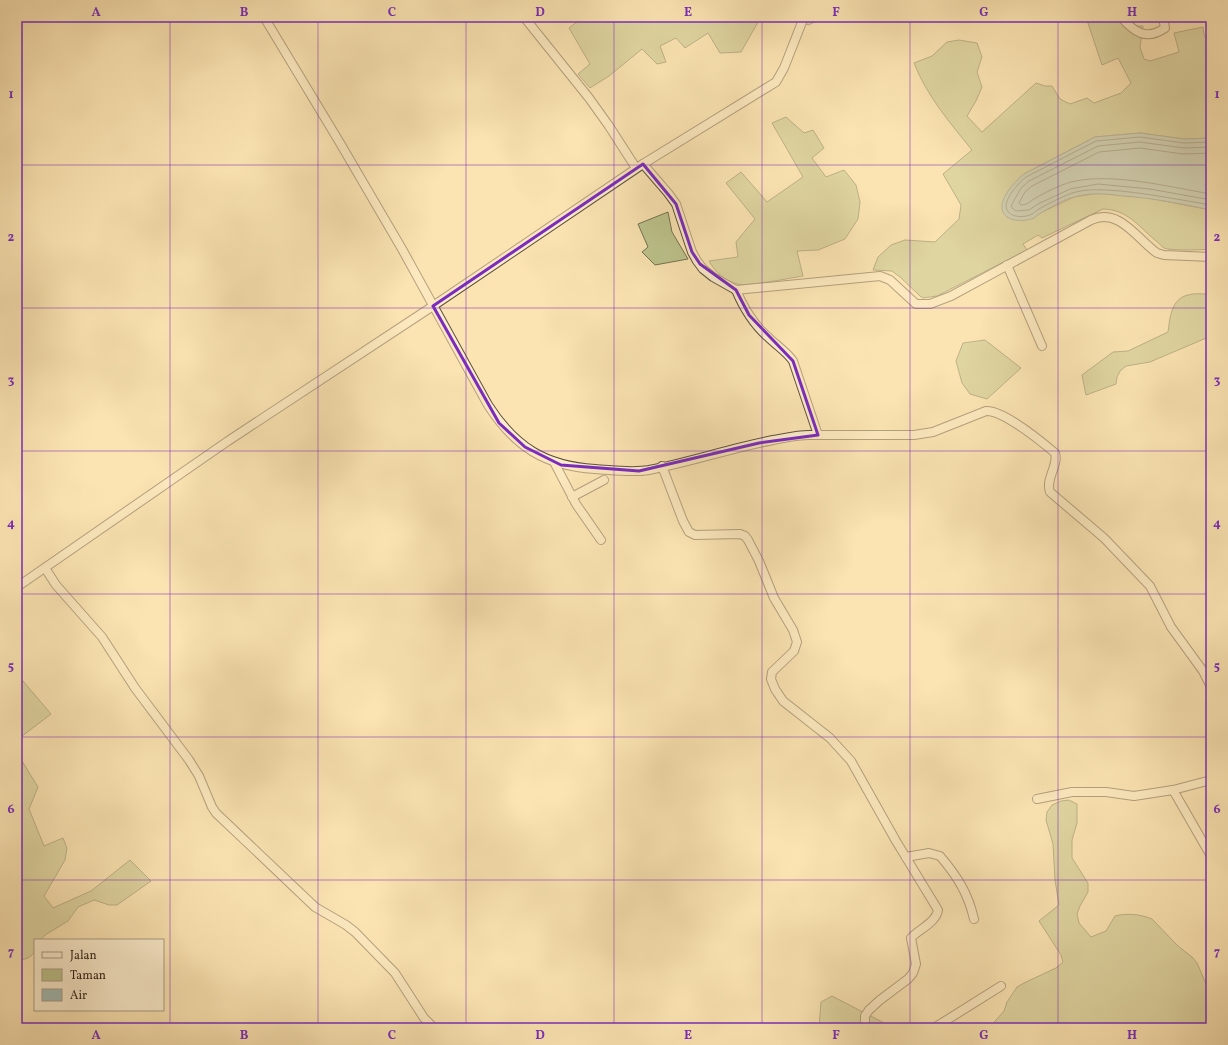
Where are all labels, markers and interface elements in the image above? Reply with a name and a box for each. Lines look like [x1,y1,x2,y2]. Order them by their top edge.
text: A [91,4,101,22]
text: B [240,4,249,22]
text: C [388,4,396,22]
text: D [535,4,545,22]
text: E [684,4,692,22]
text: F [832,4,840,22]
text: G [979,4,989,22]
text: H [1127,4,1137,22]
text: 1 [8,86,14,104]
text: 1 [1214,86,1220,104]
text: 2 [8,229,15,247]
text: 2 [1214,229,1221,247]
text: 3 [8,372,15,390]
text: 3 [1214,372,1221,390]
text: 4 [7,515,15,533]
text: 4 [1213,515,1221,533]
text: 5 [8,658,14,676]
text: 5 [1214,658,1220,676]
text: 6 [7,801,15,819]
text: 6 [1213,801,1221,819]
legend [34,939,164,1011]
text: 7 [8,944,14,962]
text: 7 [1214,944,1220,962]
text: Jalan [70,948,97,964]
text: Taman [70,968,106,984]
text: Air [70,988,87,1004]
text: A [91,1027,101,1045]
text: B [240,1027,249,1045]
text: C [388,1027,396,1045]
text: D [535,1027,545,1045]
text: E [684,1027,692,1045]
text: F [832,1027,840,1045]
text: G [979,1027,989,1045]
text: H [1127,1027,1137,1045]

